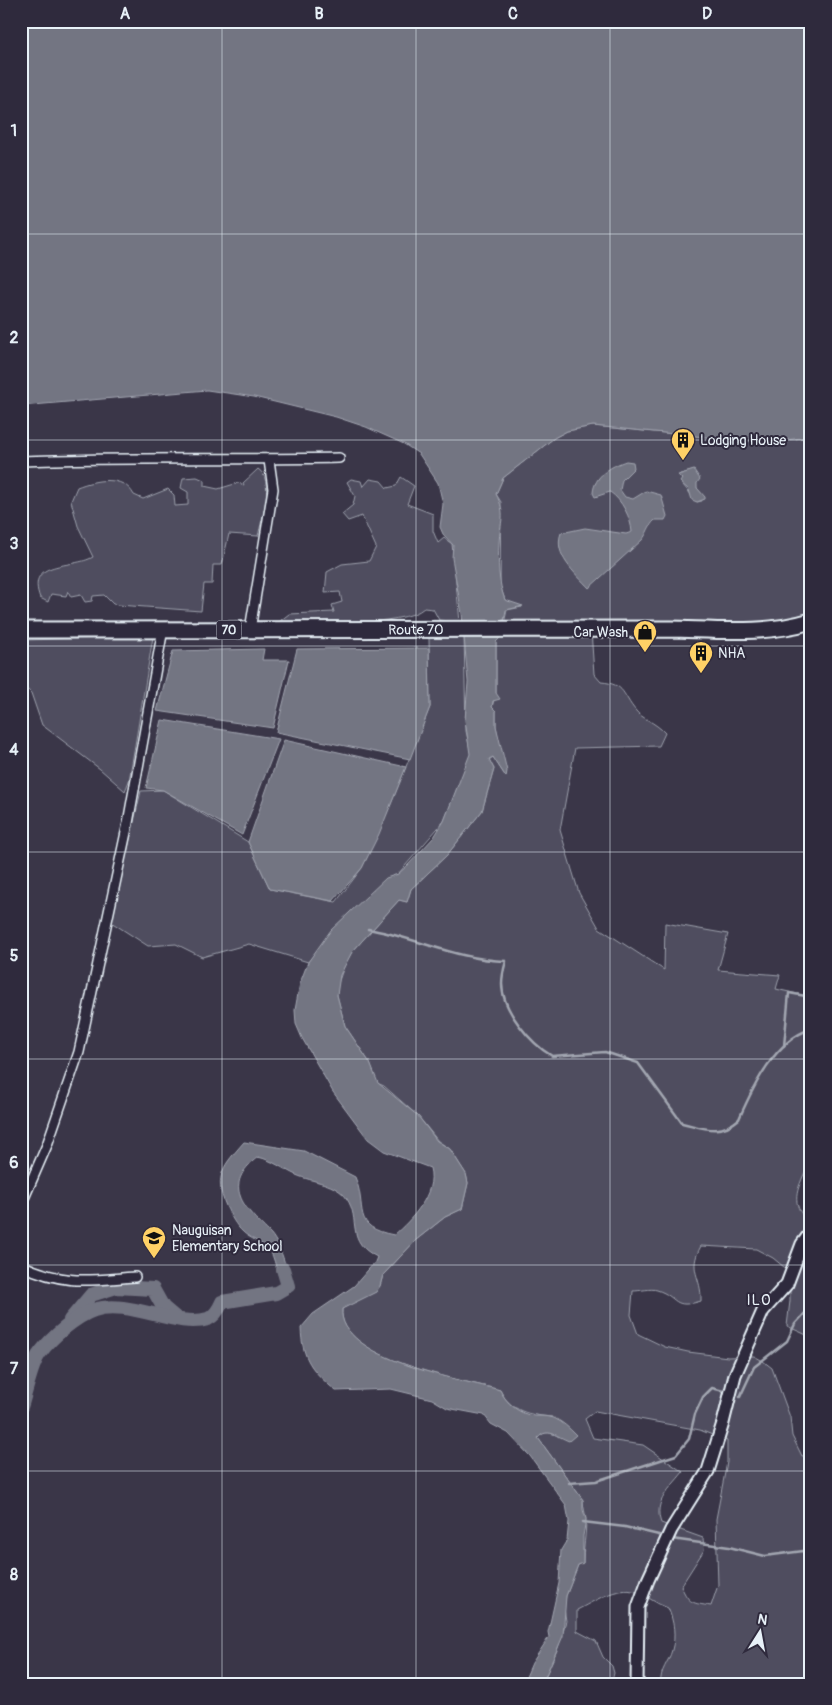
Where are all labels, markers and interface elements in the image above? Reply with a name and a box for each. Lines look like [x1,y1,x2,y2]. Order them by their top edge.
text: A [120,4,131,24]
text: B [314,4,324,24]
text: C [508,4,518,24]
text: D [702,4,712,24]
text: 1 [11,121,17,141]
text: 2 [10,328,19,348]
building icon: Lodging House [670,427,696,461]
place label: Lodging House [700,432,786,449]
text: 3 [10,534,19,554]
shop icon: Car Wash [632,619,658,653]
road number: 70 [216,620,242,640]
street label: Route 70 [388,621,444,638]
place label: Car Wash [574,624,628,641]
building icon: NHA [688,640,714,674]
place label: NHA [718,645,745,662]
text: 4 [9,740,19,760]
text: 5 [10,946,19,966]
text: 6 [9,1153,19,1173]
place label: Nauguisan Elementary School [172,1222,283,1255]
school or university icon: Nauguisan Elementary School [141,1225,167,1259]
district label: ILO [746,1291,772,1310]
text: 7 [10,1359,19,1379]
text: 8 [10,1565,18,1585]
north arrow [734,1608,784,1658]
text: N [756,1610,769,1629]

